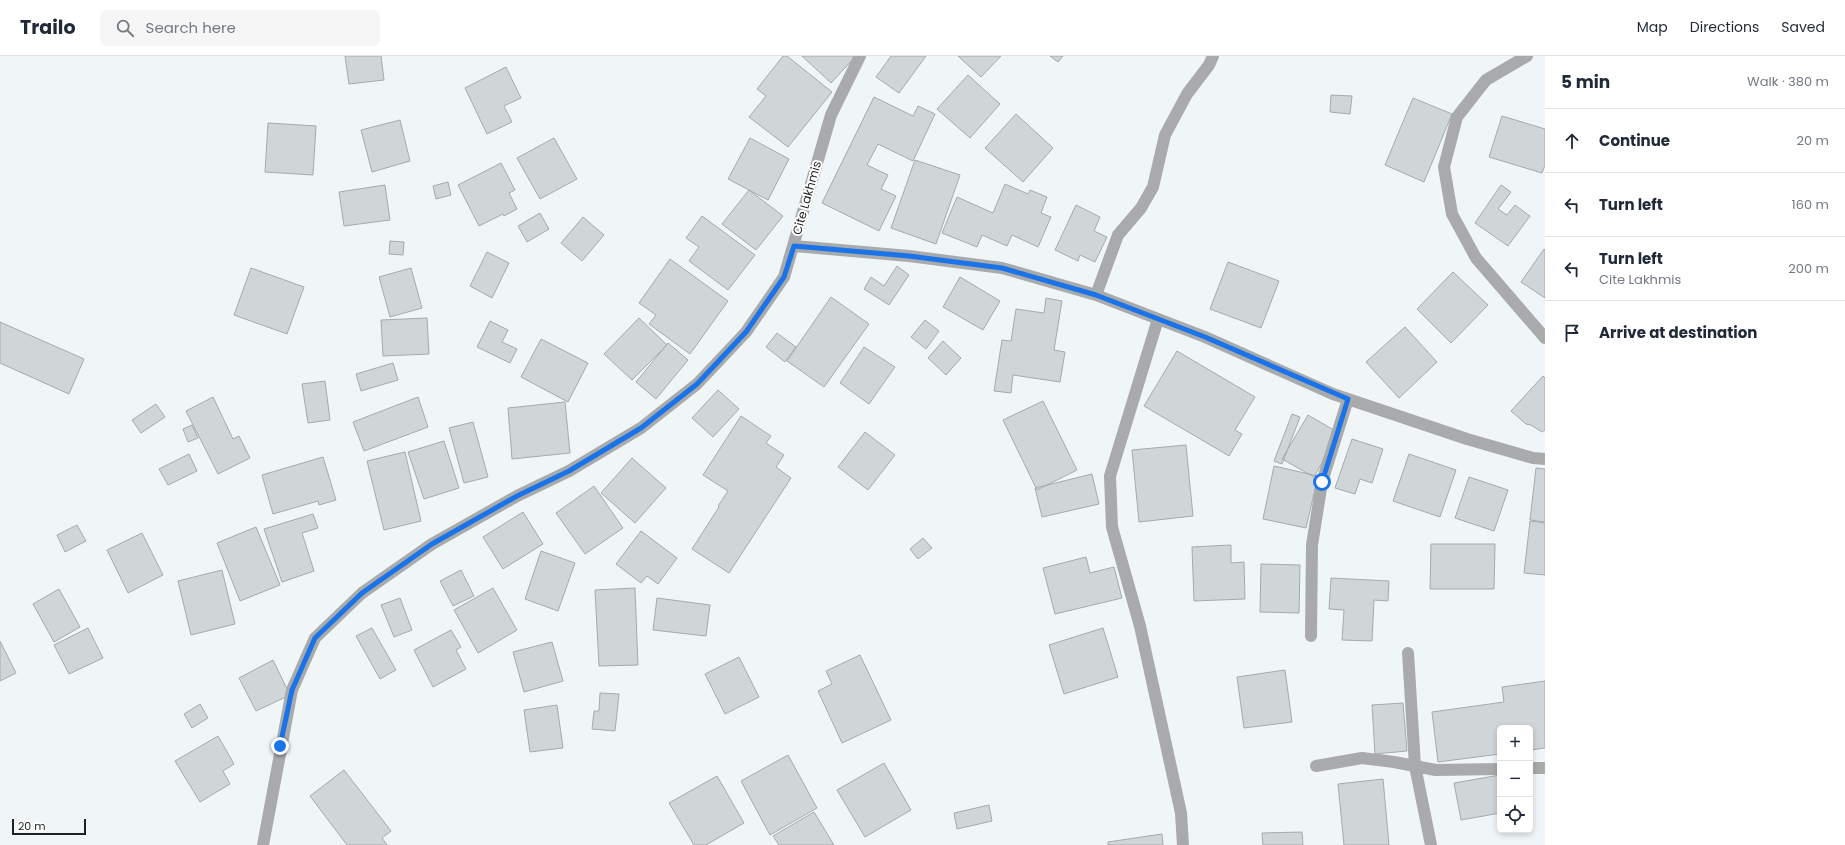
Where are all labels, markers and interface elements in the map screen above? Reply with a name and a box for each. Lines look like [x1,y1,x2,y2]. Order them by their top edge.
search box [100,10,380,46]
text: Trailo [20,14,76,41]
icon: search [114,17,136,39]
text: Search here [146,17,236,38]
text: Map [1637,17,1668,37]
text: Directions [1690,17,1759,37]
text: Saved [1781,17,1825,37]
text: 5 min [1561,70,1610,94]
text: Walk · 380 m [1747,72,1829,91]
icon: ahead [1561,130,1583,152]
text: Continue [1599,130,1670,151]
text: 20 m [1796,131,1829,150]
street label: Cite Lakhmis [788,159,825,237]
icon: left [1561,194,1583,216]
text: Turn left [1599,194,1663,215]
text: 160 m [1792,195,1829,214]
text: Turn left [1599,248,1663,269]
icon: left [1561,258,1583,280]
text: 200 m [1788,259,1829,278]
text: Cite Lakhmis [1599,270,1681,289]
icon: arrive [1561,322,1583,344]
text: Arrive at destination [1599,322,1757,343]
route start [1313,473,1331,491]
map controls [1497,725,1533,833]
button: + [1497,725,1533,761]
route end [271,737,289,755]
button: − [1497,761,1533,797]
button: locate [1497,797,1533,833]
scale bar [12,817,86,836]
text: 20 m [18,818,46,834]

